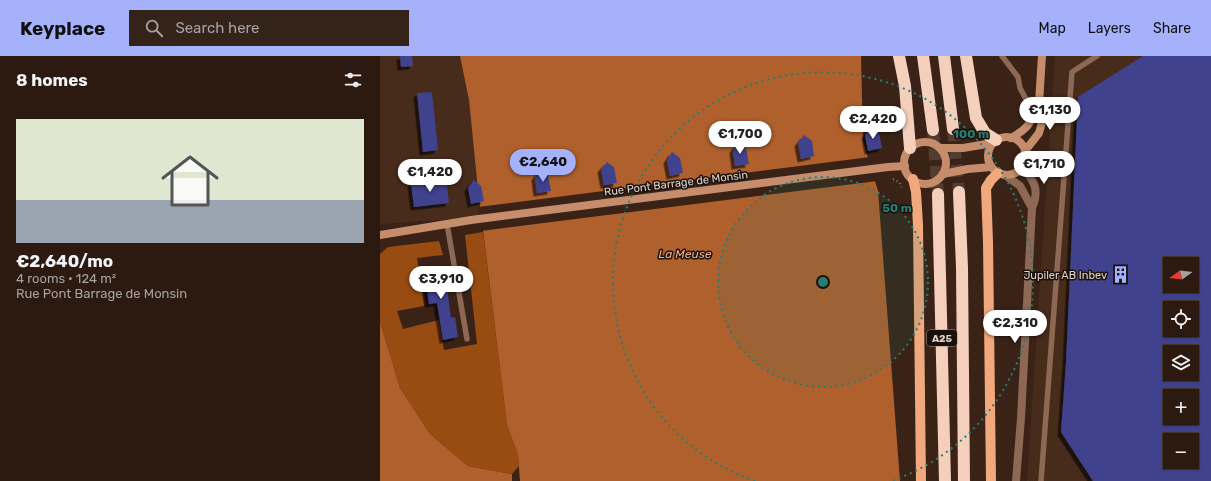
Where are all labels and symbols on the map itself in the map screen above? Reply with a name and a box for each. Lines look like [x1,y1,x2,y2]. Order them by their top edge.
pin: €1,130 [1017,97,1083,131]
pin: €2,420 [840,106,906,140]
pin: €1,700 [707,121,773,155]
text: 100 m [953,127,989,141]
pin: €2,640 [510,149,576,183]
pin: €1,710 [1011,151,1077,185]
pin: €1,420 [397,159,463,193]
street label: Rue Pont Barrage de Monsin [603,168,749,199]
text: 50 m [882,201,912,215]
water label: La Meuse [658,247,712,261]
north arrow [1163,257,1199,293]
building icon: Jupiler AB Inbev [1110,265,1130,285]
pin: €3,910 [408,266,474,300]
place label: Jupiler AB Inbev [1023,269,1107,282]
centre of rings [816,275,830,289]
pin: €2,310 [982,310,1048,344]
road number: A25 [927,330,957,346]

